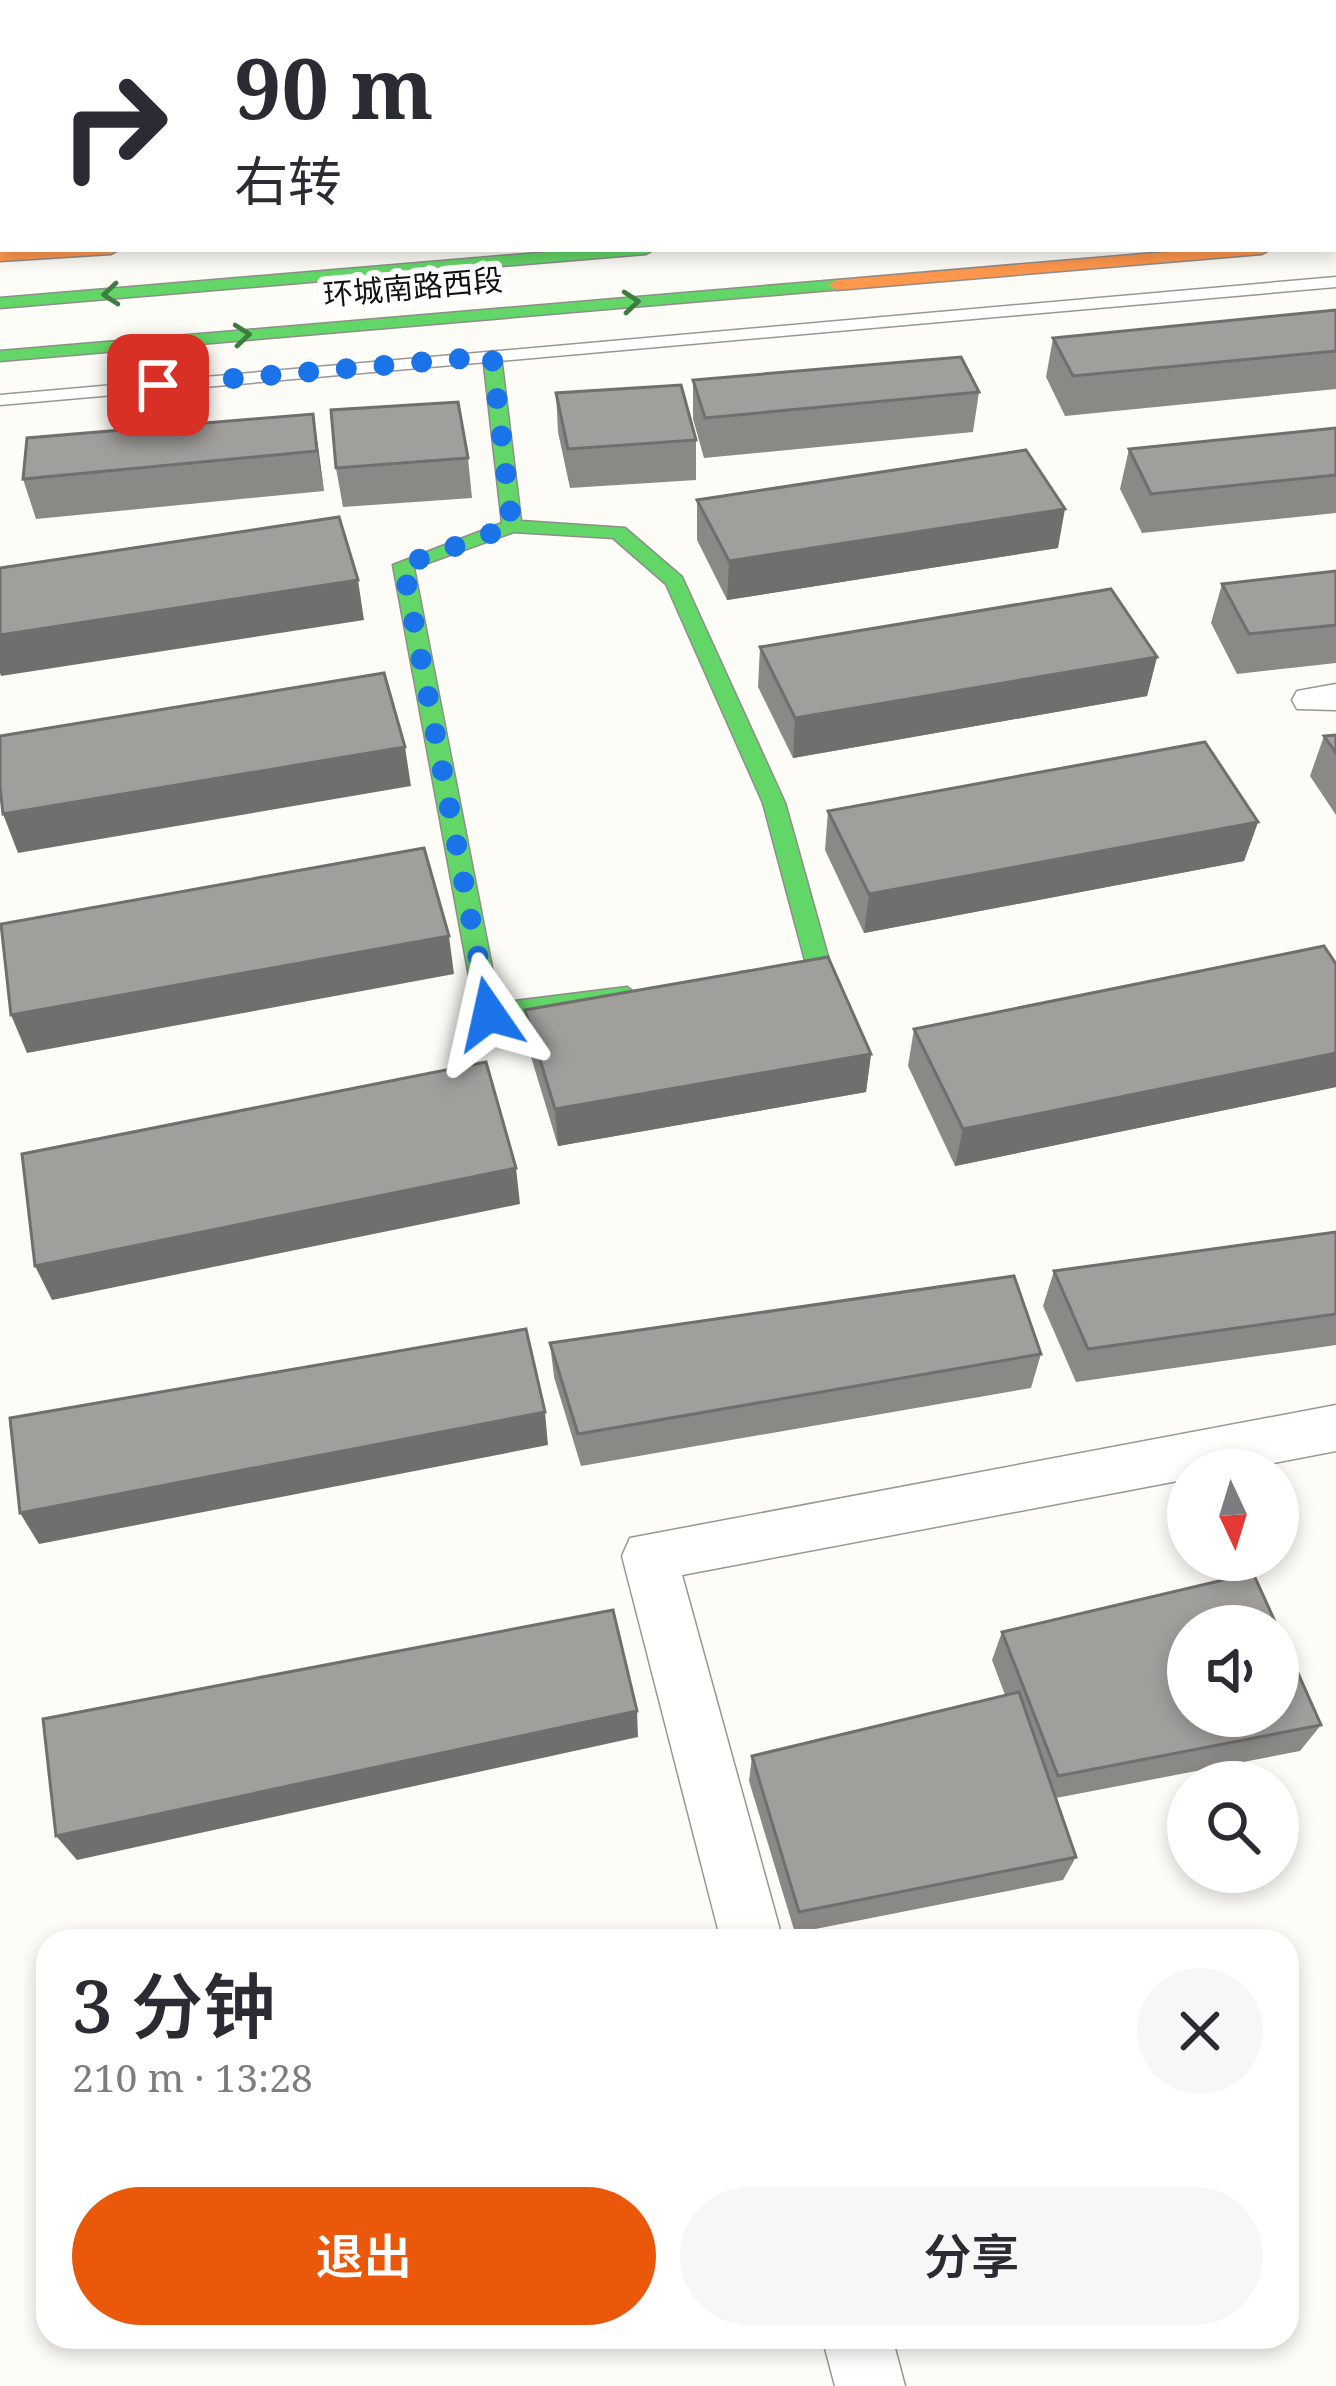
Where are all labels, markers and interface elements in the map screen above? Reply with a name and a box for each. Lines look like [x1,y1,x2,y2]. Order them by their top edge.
text: 90 m [234,29,434,144]
icon: right [36,48,192,204]
text: 右转 [234,143,342,217]
street label: 环城南路西段 [321,258,504,315]
one-way arrow [101,280,120,306]
one-way arrow [622,290,641,316]
one-way arrow [233,323,252,349]
pin [107,334,209,436]
icon: arrive [125,352,191,418]
position arrow [426,951,552,1077]
north arrow [1167,1449,1299,1581]
map controls [1167,1449,1299,1893]
button: sound [1167,1605,1299,1737]
button: search [1167,1761,1299,1893]
text: 3 分钟 [72,1956,275,2054]
button: close [1137,1968,1263,2094]
text: 210 m · 13:28 [72,2050,313,2103]
button: 退出 [72,2187,656,2325]
button: 分享 [680,2187,1263,2325]

